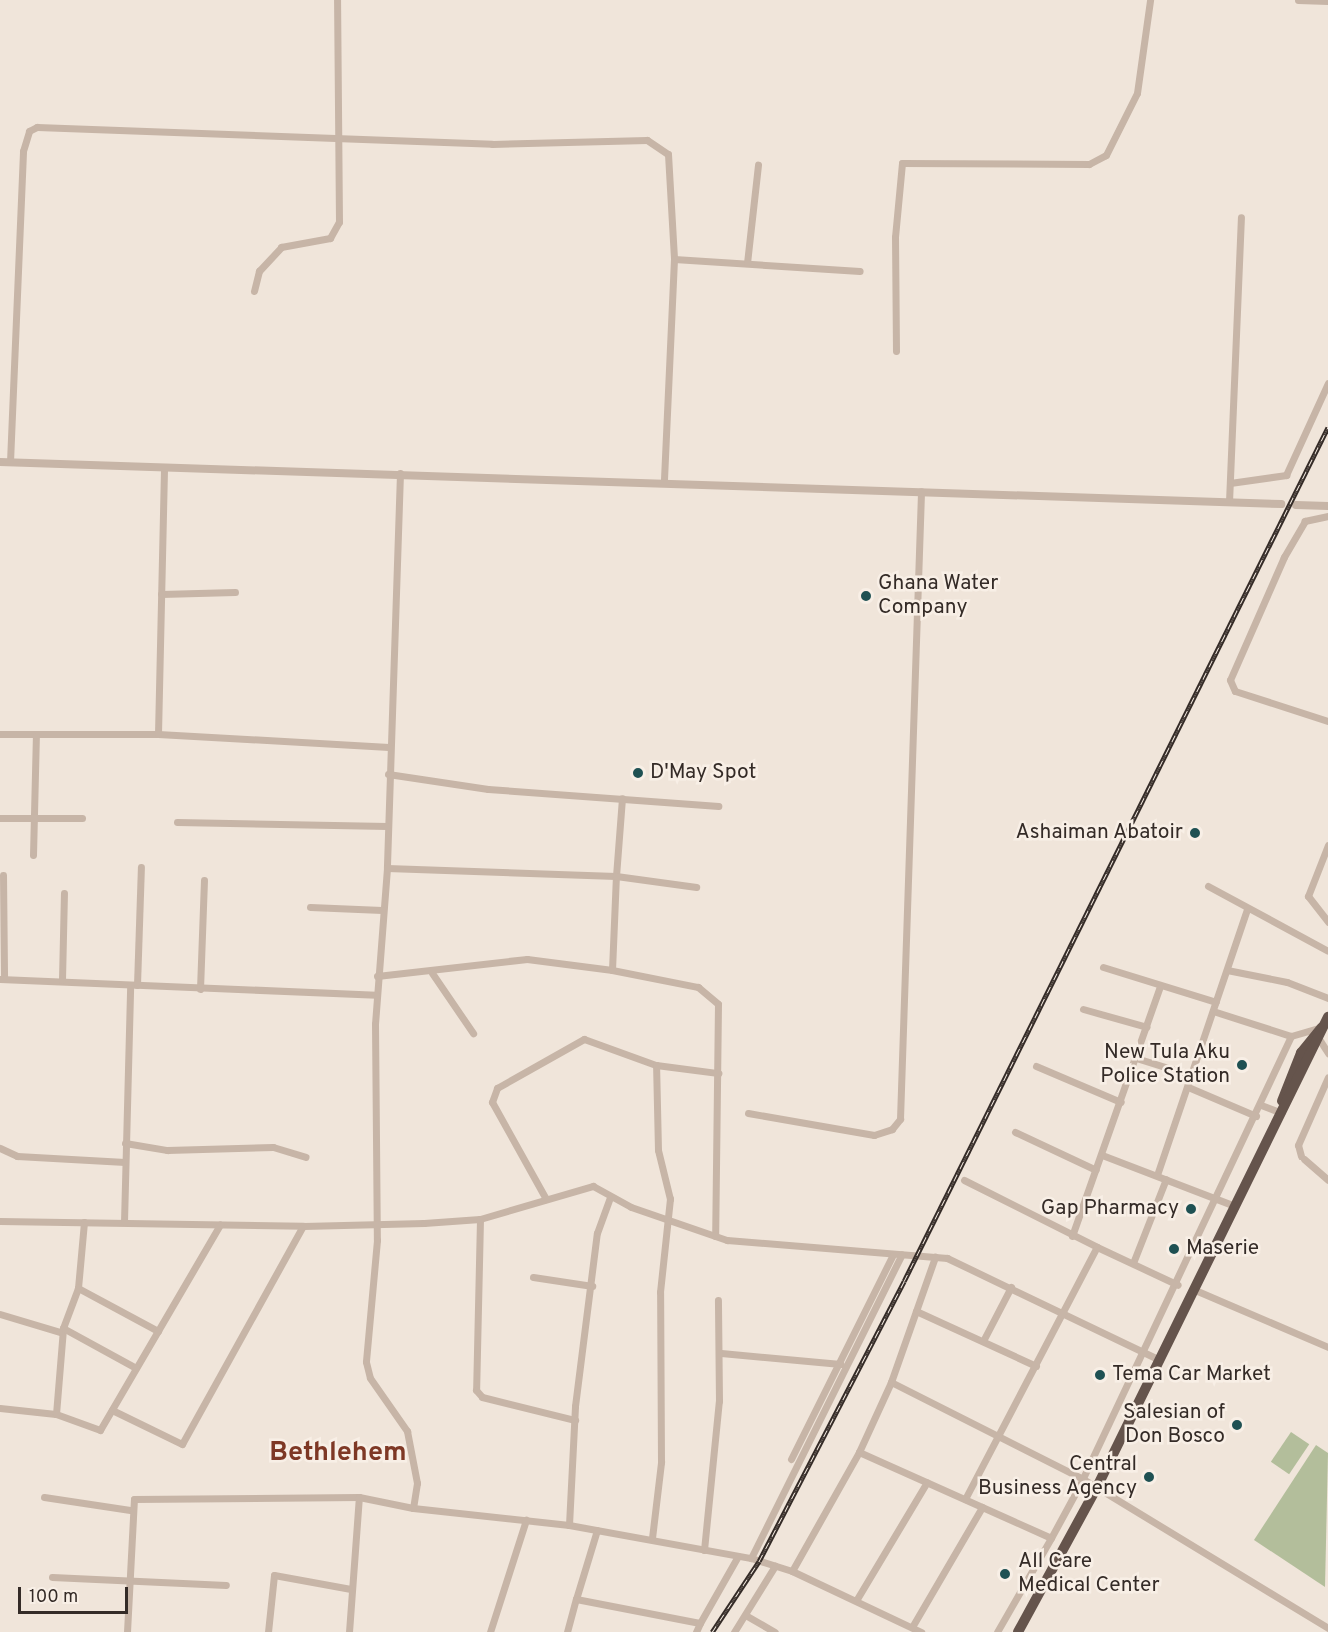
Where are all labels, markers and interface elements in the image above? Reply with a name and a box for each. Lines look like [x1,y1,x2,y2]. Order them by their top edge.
place label: Ghana Water Company [878,571,999,621]
marker: Ghana Water Company [859,589,873,603]
place label: D'May Spot [650,760,756,786]
marker: D'May Spot [631,766,645,780]
place label: Ashaiman Abatoir [1015,820,1183,846]
marker: Ashaiman Abatoir [1188,826,1202,840]
place label: New Tula Aku Police Station [1100,1040,1230,1090]
marker: New Tula Aku Police Station [1235,1058,1249,1072]
place label: Gap Pharmacy [1041,1196,1179,1222]
marker: Gap Pharmacy [1184,1202,1198,1216]
place label: Maserie [1186,1236,1259,1262]
marker: Maserie [1167,1242,1181,1256]
place label: Tema Car Market [1112,1362,1271,1388]
marker: Tema Car Market [1093,1368,1107,1382]
place label: Salesian of Don Bosco [1123,1400,1225,1450]
marker: Salesian of Don Bosco [1230,1418,1244,1432]
district label: Bethlehem [269,1438,407,1470]
place label: Central Business Agency [977,1452,1137,1502]
marker: Central Business Agency [1142,1470,1156,1484]
place label: All Care Medical Center [1018,1549,1160,1599]
marker: All Care Medical Center [996,1565,1014,1583]
scale bar [21,1575,130,1613]
text: 100 m [29,1586,78,1609]

